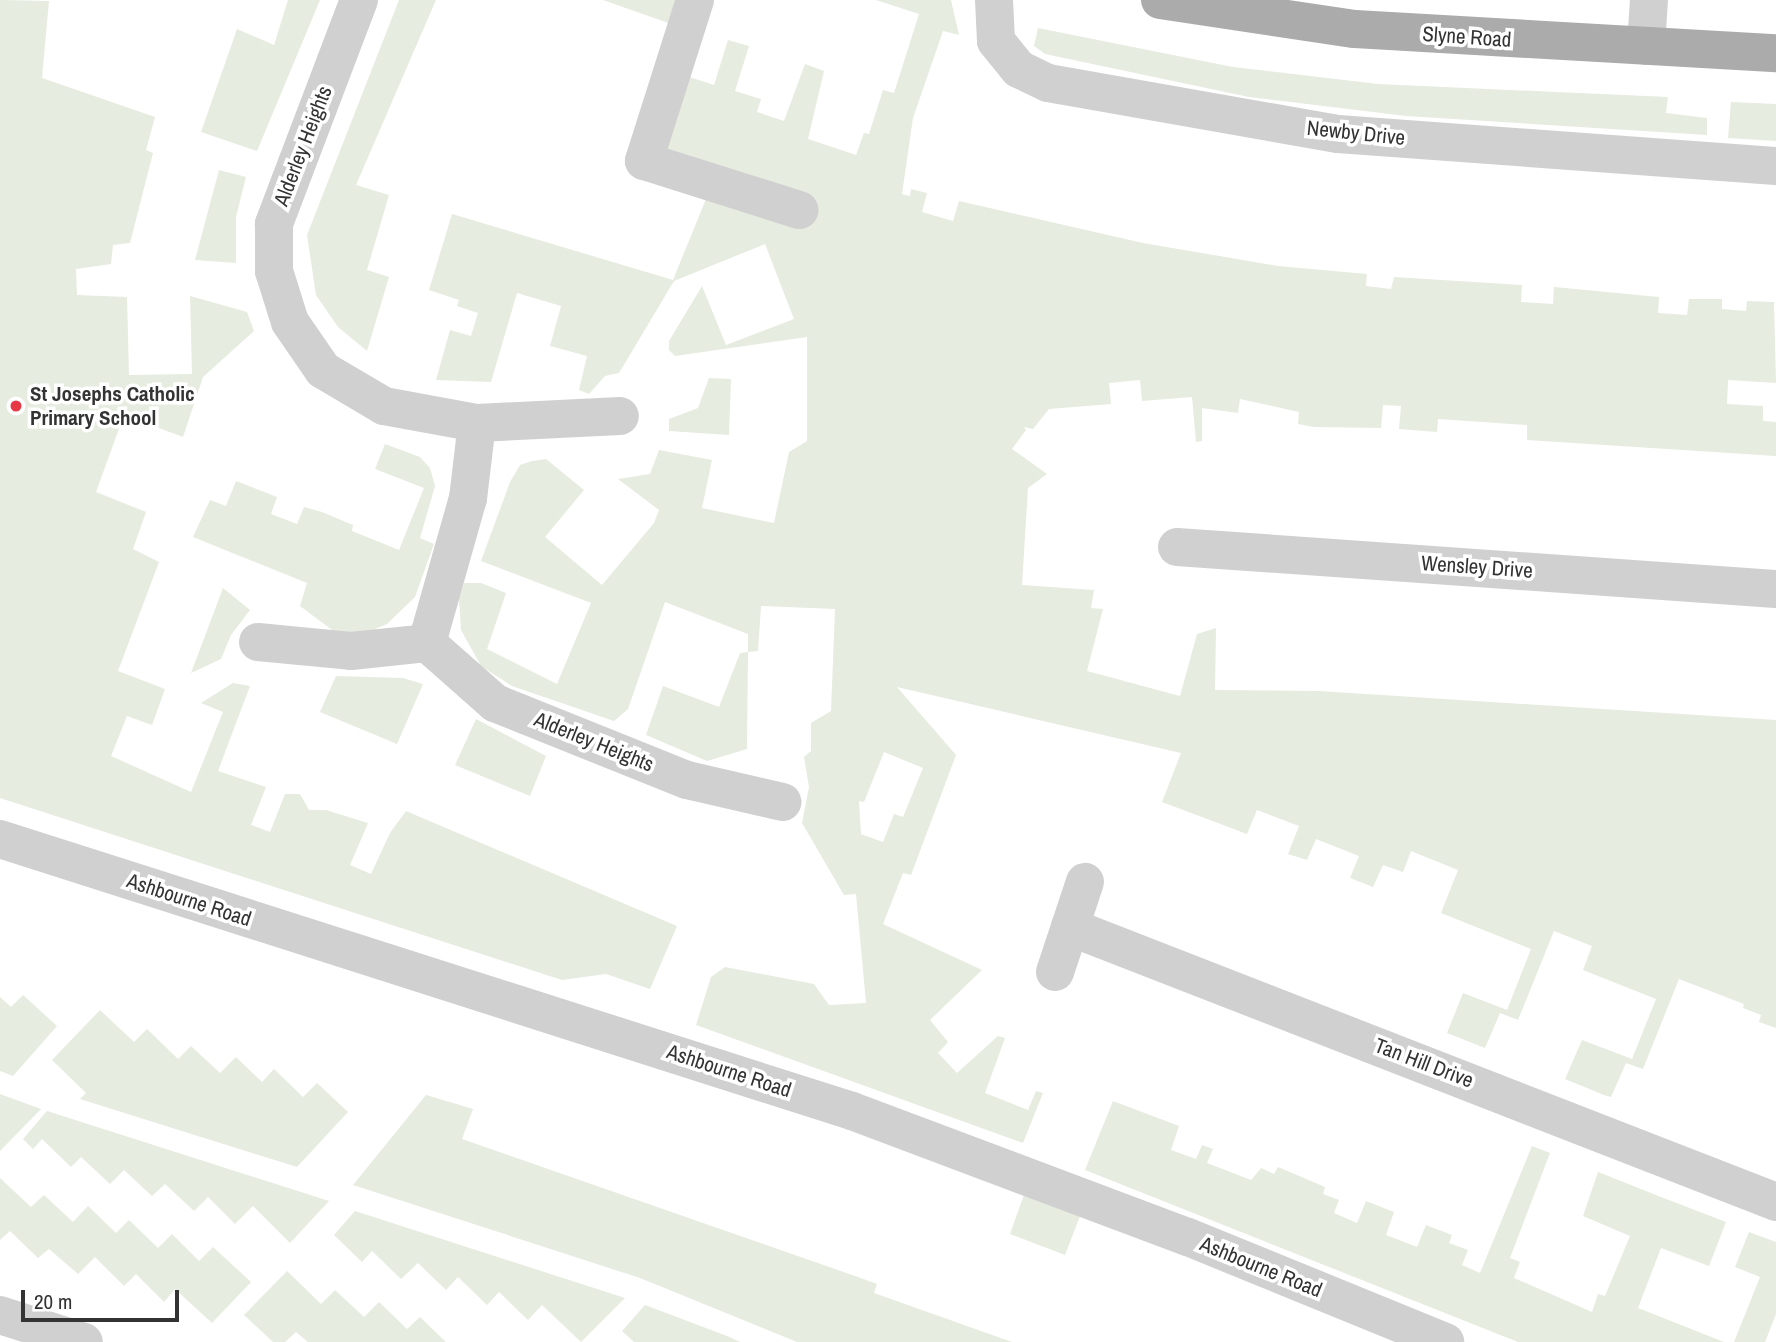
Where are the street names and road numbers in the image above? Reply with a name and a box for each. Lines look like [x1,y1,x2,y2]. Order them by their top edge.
street label: Slyne Road [1422,21,1512,53]
street label: Alderley Heights [269,83,337,209]
street label: Newby Drive [1306,115,1406,151]
street label: Wensley Drive [1420,551,1534,583]
street label: Alderley Heights [531,707,657,777]
street label: Ashbourne Road [124,868,254,932]
street label: Tan Hill Drive [1371,1033,1477,1093]
street label: Ashbourne Road [664,1039,794,1103]
street label: Ashbourne Road [1196,1231,1326,1303]

